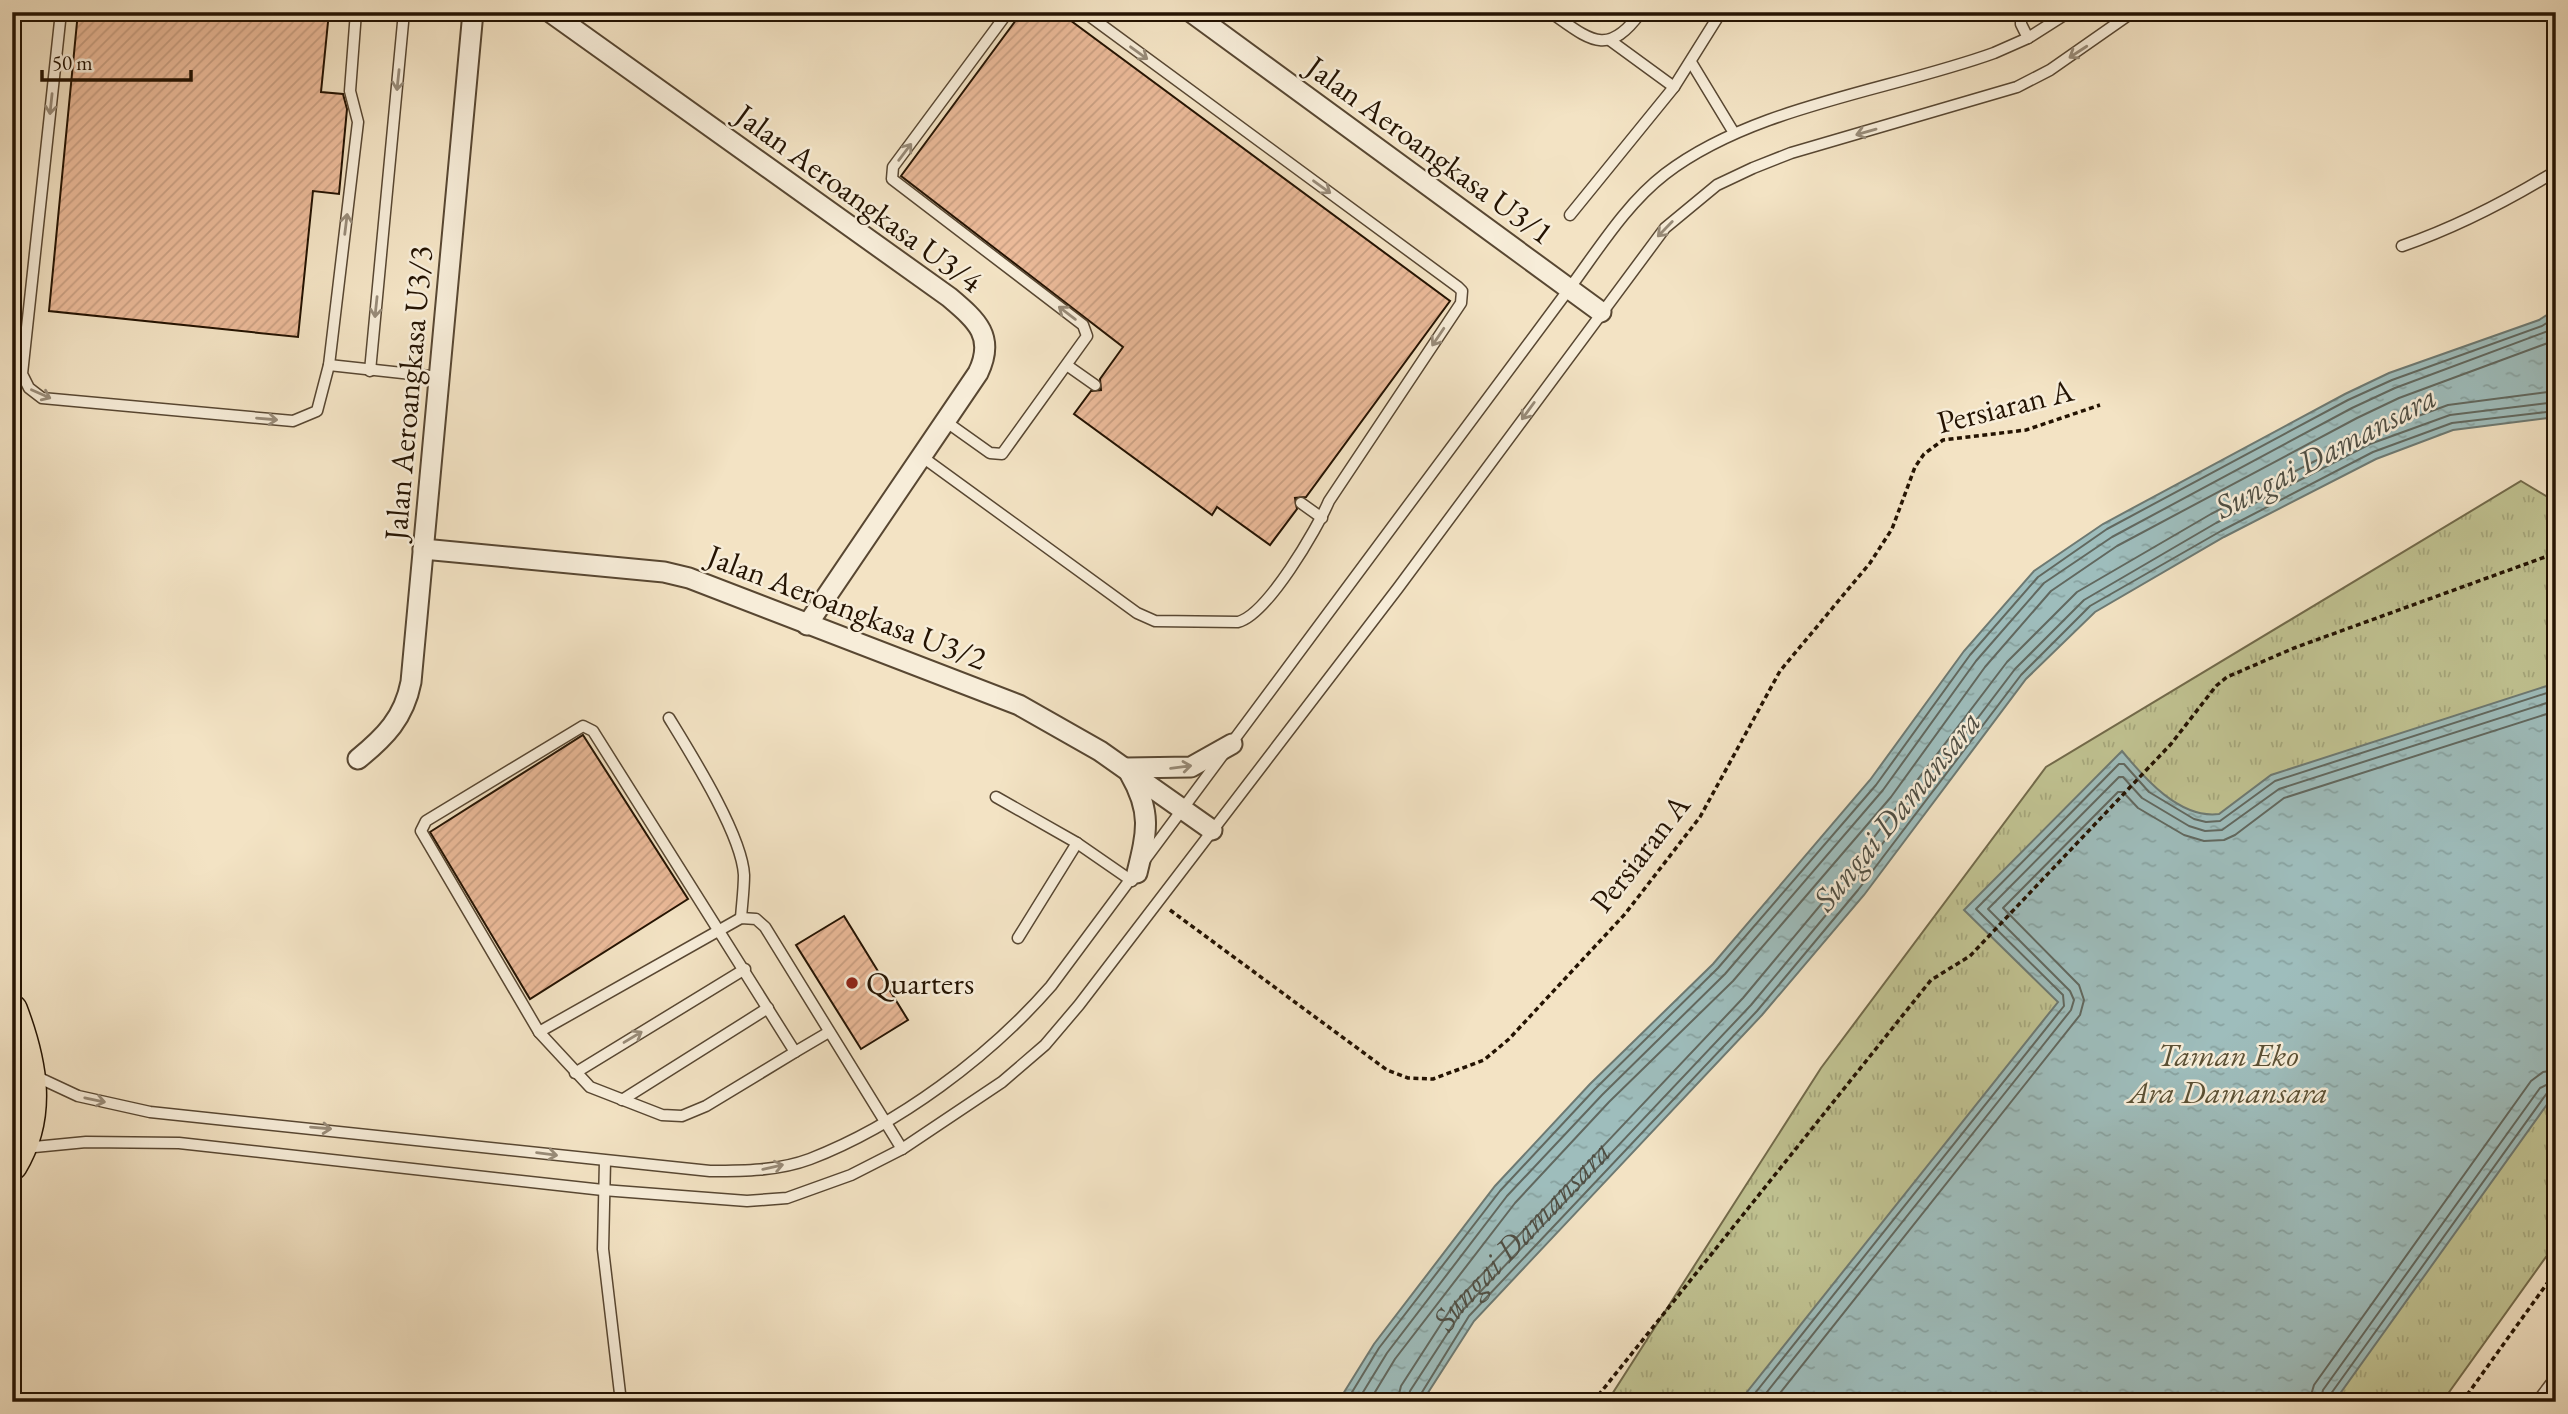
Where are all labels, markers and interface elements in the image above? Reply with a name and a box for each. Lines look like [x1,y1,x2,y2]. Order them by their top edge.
scale bar [42,38,191,82]
street label: Jalan Aeroangkasa U3/1 [1296,44,1562,254]
one-way arrow [1129,45,1148,60]
one-way arrow [2068,45,2088,59]
text: 50 m [52,49,93,76]
one-way arrow [391,68,404,91]
street label: Jalan Aeroangkasa U3/4 [725,92,992,302]
one-way arrow [44,93,57,115]
one-way arrow [1856,126,1878,139]
one-way arrow [897,143,912,162]
one-way arrow [1312,180,1331,194]
one-way arrow [339,213,352,236]
one-way arrow [1656,221,1673,238]
street label: Jalan Aeroangkasa U3/3 [374,244,442,545]
one-way arrow [369,295,382,317]
one-way arrow [1058,305,1076,320]
one-way arrow [1431,327,1446,346]
street label: Persiaran A [1932,369,2078,443]
water label: Sungai Damansara [2206,375,2444,528]
one-way arrow [31,388,52,401]
one-way arrow [1521,401,1535,420]
one-way arrow [255,413,277,426]
street label: Jalan Aeroangkasa U3/2 [699,533,993,680]
water label: Sungai Damansara [1802,701,1990,920]
one-way arrow [1170,761,1192,774]
street label: Persiaran A [1581,785,1700,921]
place label: Quarters [866,962,974,1004]
marker: Quarters [844,975,860,991]
one-way arrow [623,1030,643,1044]
park label: Taman Eko Ara Damansara [2126,1034,2328,1113]
one-way arrow [83,1093,106,1107]
one-way arrow [309,1122,332,1135]
water label: Sungai Damansara [1421,1131,1620,1339]
one-way arrow [535,1148,558,1161]
one-way arrow [761,1160,784,1173]

